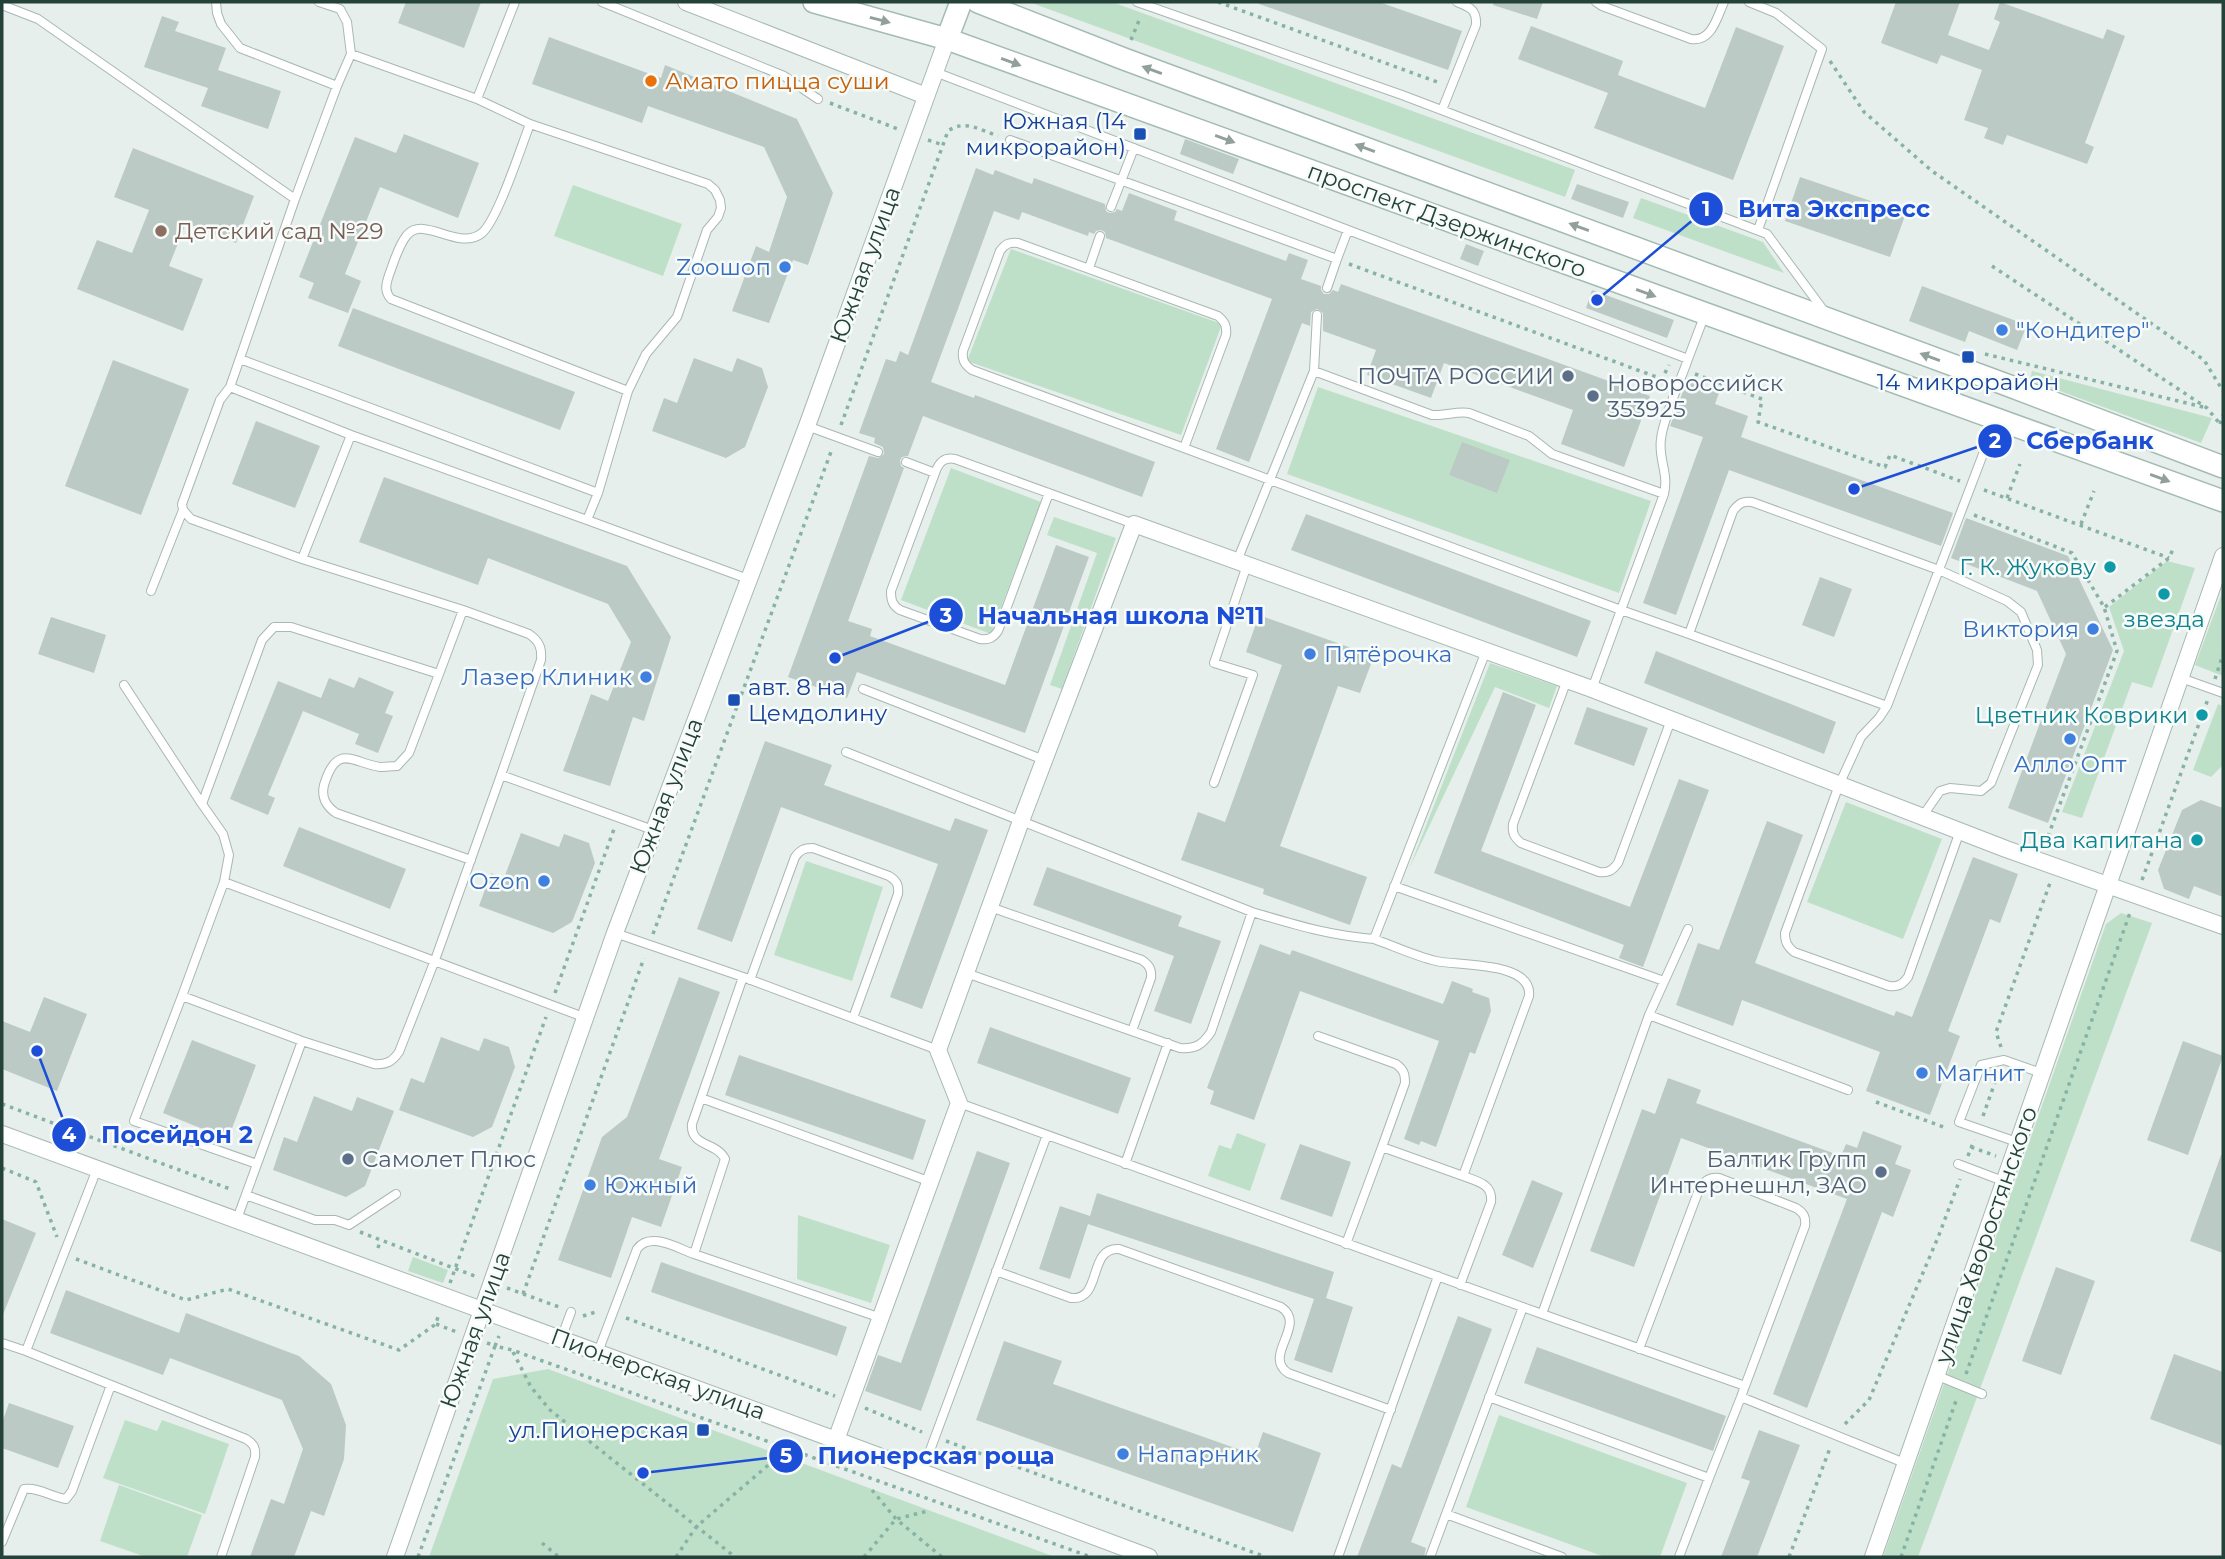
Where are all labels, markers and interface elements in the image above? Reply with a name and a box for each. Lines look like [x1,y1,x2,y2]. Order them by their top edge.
one-way arrow [869,15,891,26]
one-way arrow [1001,57,1022,68]
one-way arrow [1141,64,1162,75]
place label: Амато пицца суши [665,67,890,95]
marker: Амато пицца суши [643,73,659,89]
place label: Южная (14 микрорайон) [966,107,1126,161]
marker: Южная (14 микрорайон) [1132,126,1148,142]
one-way arrow [1215,134,1236,145]
one-way arrow [1355,143,1376,154]
street label: проспект Дзержинского [1304,156,1590,284]
street label: Южная улица [824,183,906,347]
callout: Вита Экспресс [1689,187,1944,232]
text: Вита Экспресс [1738,194,1930,223]
text: 1 [1702,196,1710,221]
place label: Детский сад №29 [175,217,383,245]
one-way arrow [1568,221,1589,232]
marker: Детский сад №29 [153,223,169,239]
place label: Zooшоп [676,253,771,281]
marker: Zooшоп [777,259,793,275]
one-way arrow [1636,287,1657,298]
place label: "Кондитер" [2016,316,2150,344]
marker: "Кондитер" [1994,322,2010,338]
marker: 14 микрорайон [1960,349,1976,365]
one-way arrow [1920,351,1941,362]
place label: ПОЧТА РОССИИ [1357,362,1554,390]
marker: ПОЧТА РОССИИ [1560,368,1576,384]
place label: 14 микрорайон [1877,368,2059,396]
place label: Новороссийск 353925 [1607,369,1784,423]
marker: Новороссийск 353925 [1585,388,1601,404]
callout: Сбербанк [1977,418,2168,463]
text: Сбербанк [2026,426,2154,455]
text: 2 [1989,428,2001,453]
one-way arrow [2149,473,2170,484]
place label: Г. К. Жукову [1959,553,2096,581]
marker: Г. К. Жукову [2102,559,2118,575]
marker: звезда [2156,586,2172,602]
callout: Начальная школа №11 [929,593,1279,638]
text: Начальная школа №11 [977,601,1265,630]
text: 3 [939,603,952,628]
place label: звезда [2123,605,2205,633]
place label: Виктория [1962,615,2079,643]
marker: Виктория [2085,621,2101,637]
place label: Пятёрочка [1324,640,1452,668]
marker: Пятёрочка [1302,646,1318,662]
place label: Лазер Клиник [461,663,633,691]
marker: Лазер Клиник [638,669,654,685]
place label: авт. 8 на Цемдолину [748,673,887,727]
marker: авт. 8 на Цемдолину [726,692,742,708]
place label: Цветник Коврики [1975,701,2188,729]
marker: Цветник Коврики [2194,707,2210,723]
street label: Южная улица [623,714,709,878]
marker: Алло Опт [2062,731,2078,747]
place label: Алло Опт [2014,750,2127,778]
place label: Два капитана [2020,826,2183,854]
marker: Два капитана [2189,832,2205,848]
place label: Ozon [469,867,530,895]
marker: Ozon [536,873,552,889]
place label: Магнит [1936,1059,2025,1087]
marker: Магнит [1914,1065,1930,1081]
street label: улица Хворостянского [1928,1103,2043,1368]
callout: Посейдон 2 [52,1112,267,1157]
text: Посейдон 2 [101,1120,253,1149]
text: 4 [62,1122,77,1147]
place label: Самолет Плюс [362,1145,536,1173]
place label: Балтик Групп Интернешнл, ЗАО [1650,1145,1867,1199]
marker: Самолет Плюс [340,1151,356,1167]
marker: Балтик Групп Интернешнл, ЗАО [1873,1164,1889,1180]
place label: Южный [604,1171,697,1199]
marker: Южный [582,1177,598,1193]
street label: Южная улица [434,1248,516,1412]
street label: Пионерская улица [547,1322,769,1426]
place label: ул.Пионерская [508,1416,689,1444]
marker: ул.Пионерская [695,1422,711,1438]
callout: Пионерская роща [769,1434,1069,1479]
place label: Напарник [1137,1440,1259,1468]
text: Пионерская роща [818,1441,1054,1470]
text: 5 [780,1443,792,1468]
marker: Напарник [1115,1446,1131,1462]

